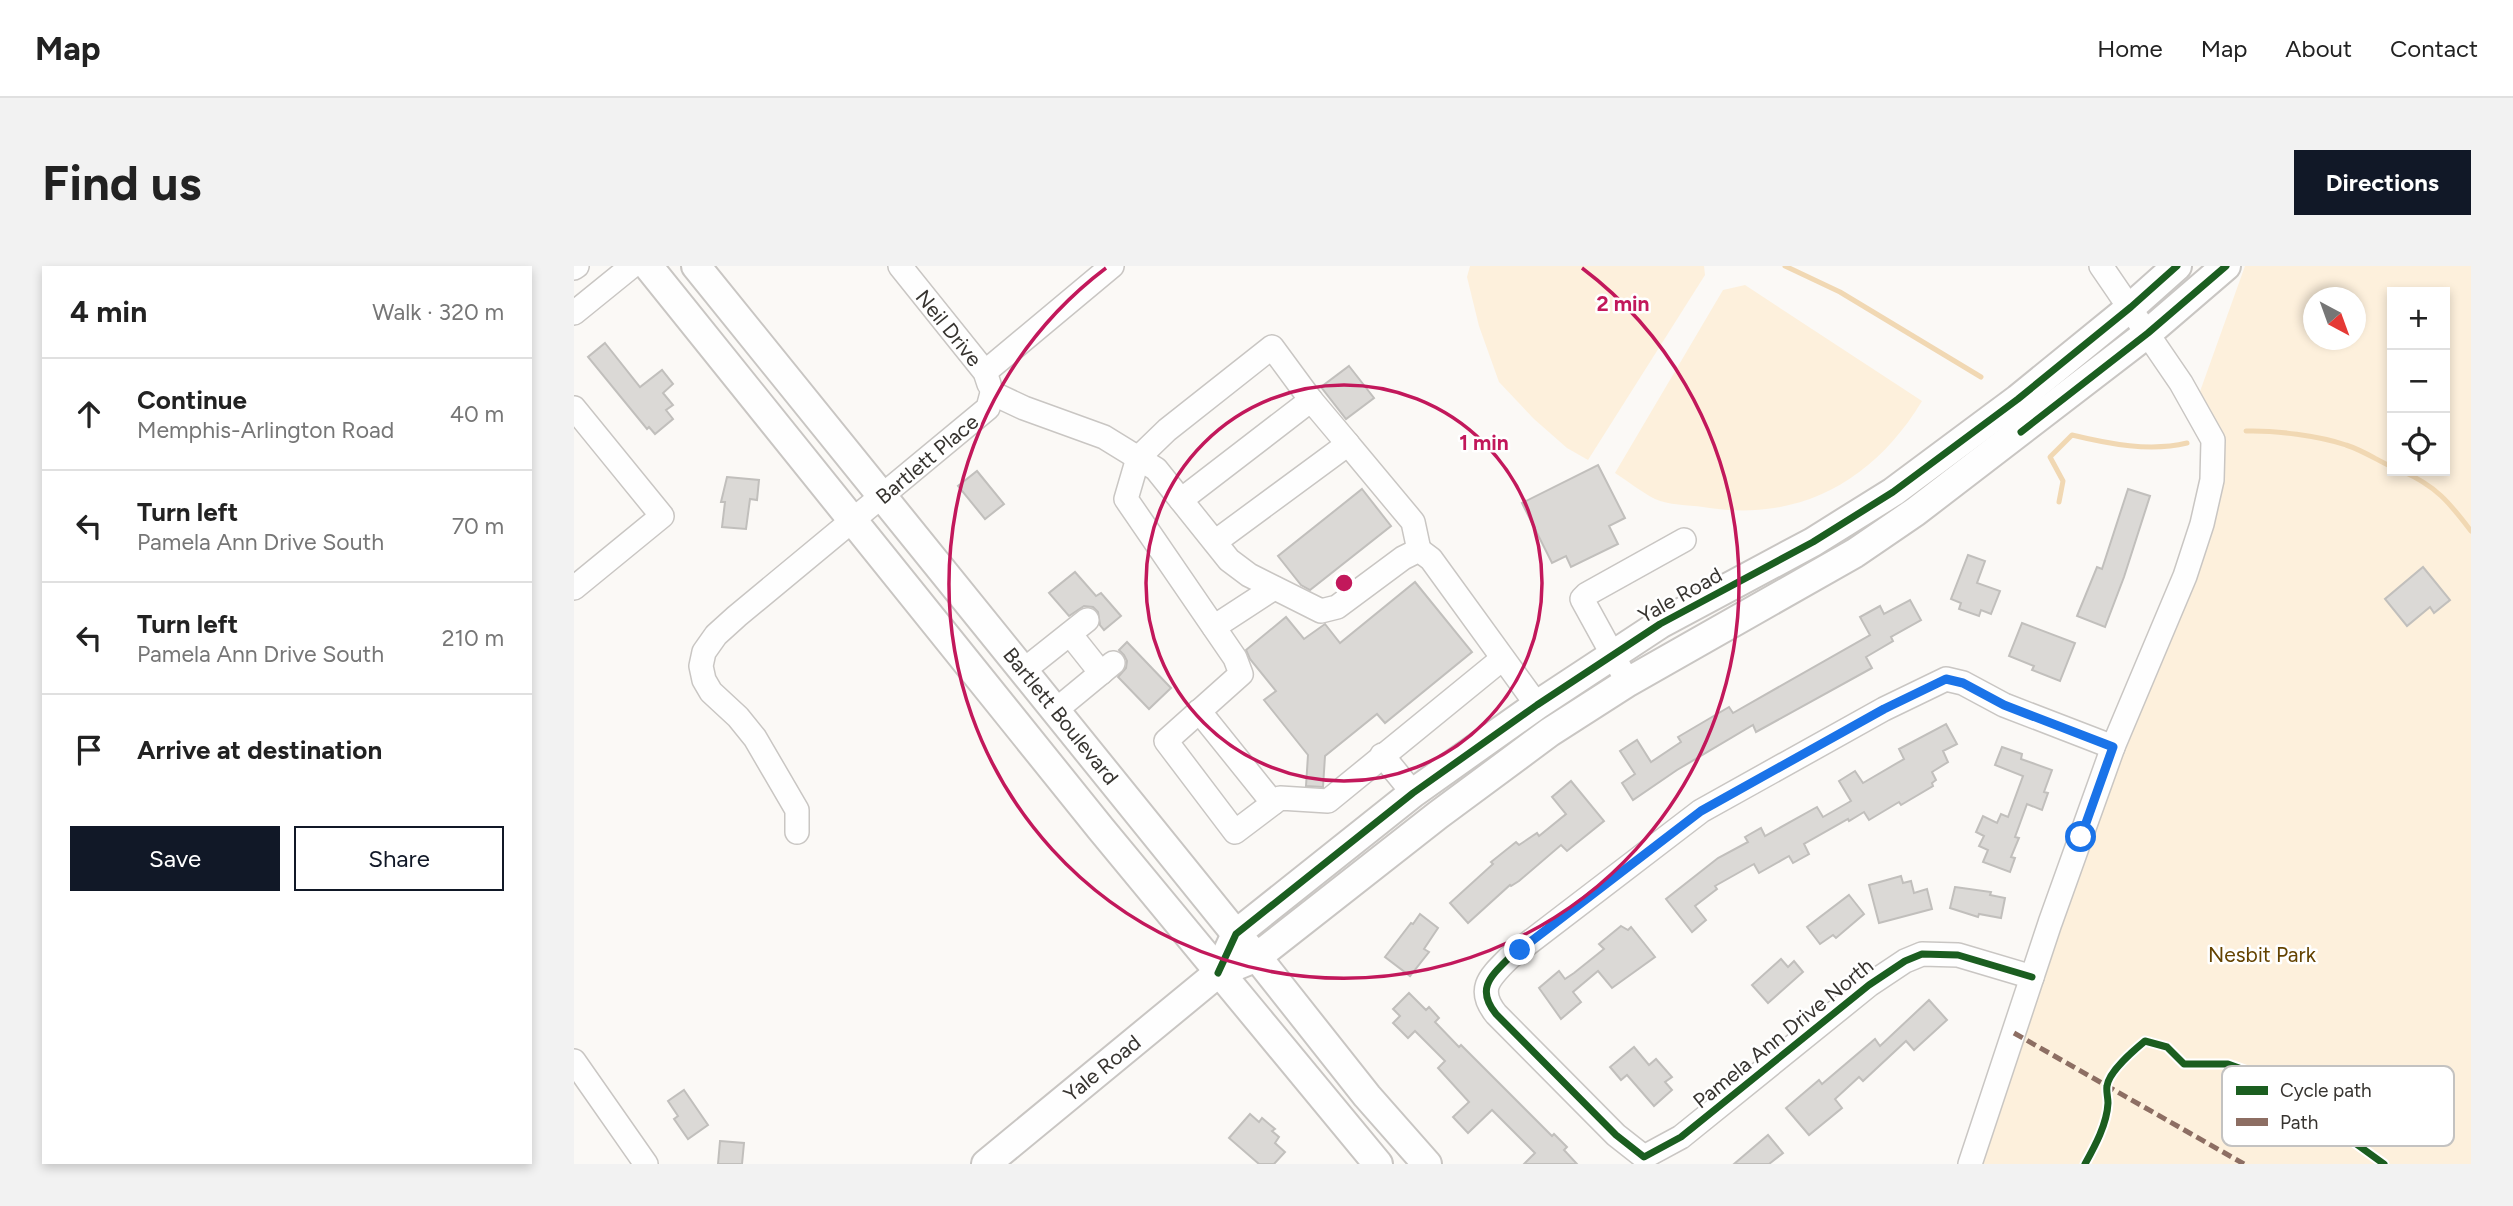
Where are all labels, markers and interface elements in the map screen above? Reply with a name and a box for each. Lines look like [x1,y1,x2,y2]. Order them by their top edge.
text: Map [35,29,101,68]
text: Home [2097,34,2163,63]
text: Map [2201,34,2247,63]
text: About [2285,34,2352,63]
text: Contact [2390,34,2478,63]
button: Directions [2294,150,2471,215]
text: Find us [42,153,201,212]
street label: Neil Drive [911,285,987,371]
north arrow [2303,287,2366,350]
map controls [2387,287,2450,476]
button: + [2387,287,2450,350]
text: 2 min [1597,291,1649,316]
text: 4 min [70,293,147,330]
text: Walk · 320 m [372,298,504,326]
button: − [2387,350,2450,413]
text: Continue [137,384,247,416]
icon: ahead [70,395,108,433]
text: 40 m [450,400,504,428]
street label: Bartlett Place [871,409,983,509]
button: locate [2387,413,2450,476]
text: Memphis-Arlington Road [137,416,394,444]
text: 1 min [1459,430,1509,455]
text: Turn left [137,496,238,528]
icon: left [70,507,108,545]
text: 70 m [452,512,504,540]
text: Pamela Ann Drive South [137,528,384,556]
street label: Yale Road [1634,562,1726,628]
centre of rings [1332,571,1356,595]
text: Turn left [137,608,238,640]
icon: left [70,619,108,657]
text: 210 m [442,624,504,652]
text: Pamela Ann Drive South [137,640,384,668]
street label: Bartlett Boulevard [998,642,1124,790]
icon: arrive [70,731,108,769]
text: Arrive at destination [137,734,382,766]
route start [2065,821,2096,852]
button: Save [70,826,280,891]
button: Share [294,826,504,891]
route end [1504,934,1535,965]
park label: Nesbit Park [2208,942,2317,967]
street label: Pamela Ann Drive North [1688,953,1878,1113]
street label: Yale Road [1058,1029,1146,1107]
legend [2222,1066,2454,1146]
text: Cycle path [2280,1079,2372,1102]
text: Path [2280,1111,2318,1134]

